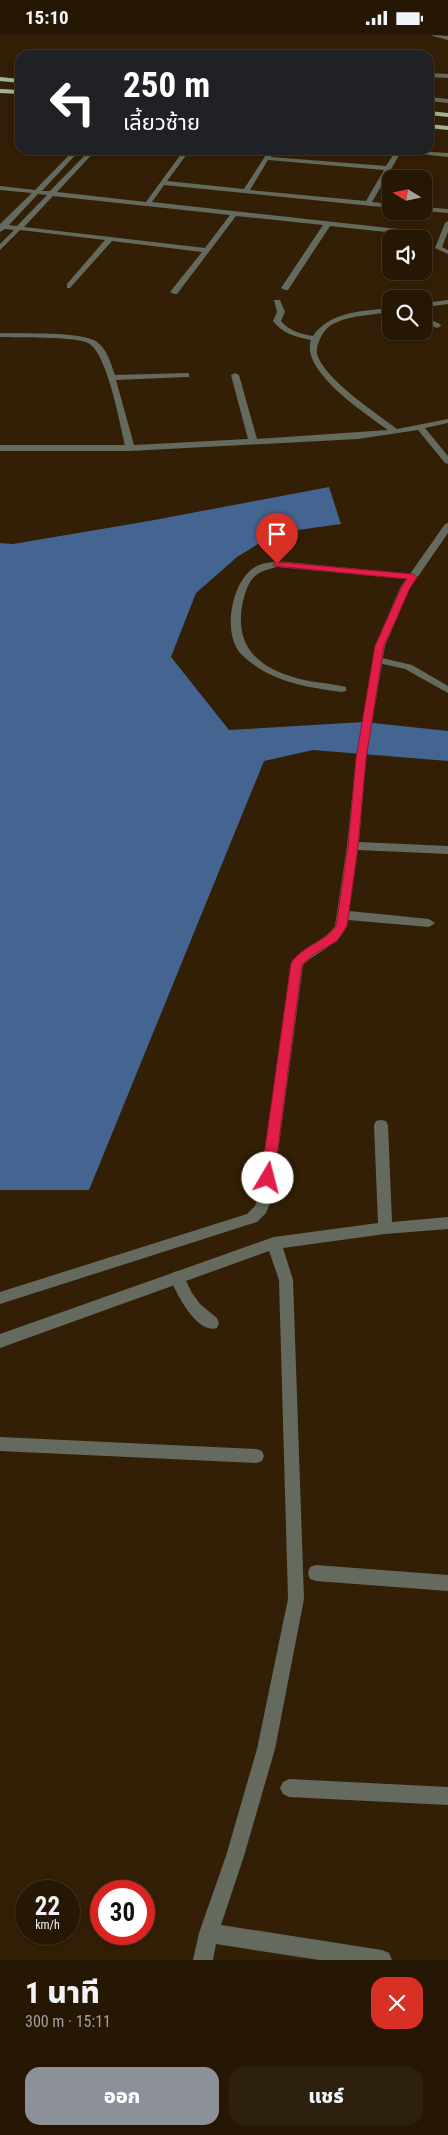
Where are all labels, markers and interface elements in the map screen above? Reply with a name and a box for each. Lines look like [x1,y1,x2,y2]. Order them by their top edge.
text: 15:10 [25,6,69,29]
text: 250 m [123,65,210,106]
icon: left [40,70,105,135]
text: เลี้ยวซ้าย [123,110,200,135]
north arrow [382,170,432,220]
map controls [382,170,432,340]
button: sound [382,230,432,280]
button: search [382,290,432,340]
pin [256,513,298,564]
icon: arrive [263,520,291,548]
position arrow [241,1151,293,1203]
speed limit sign: 30 [90,1880,155,1945]
text: 22 [35,1892,60,1921]
text: km/h [35,1918,60,1932]
text: 1 นาที [25,1975,100,2010]
button: close [371,1977,423,2029]
text: 300 m · 15:11 [25,2012,111,2031]
button: ออก [25,2067,219,2125]
button: แชร์ [229,2067,423,2125]

